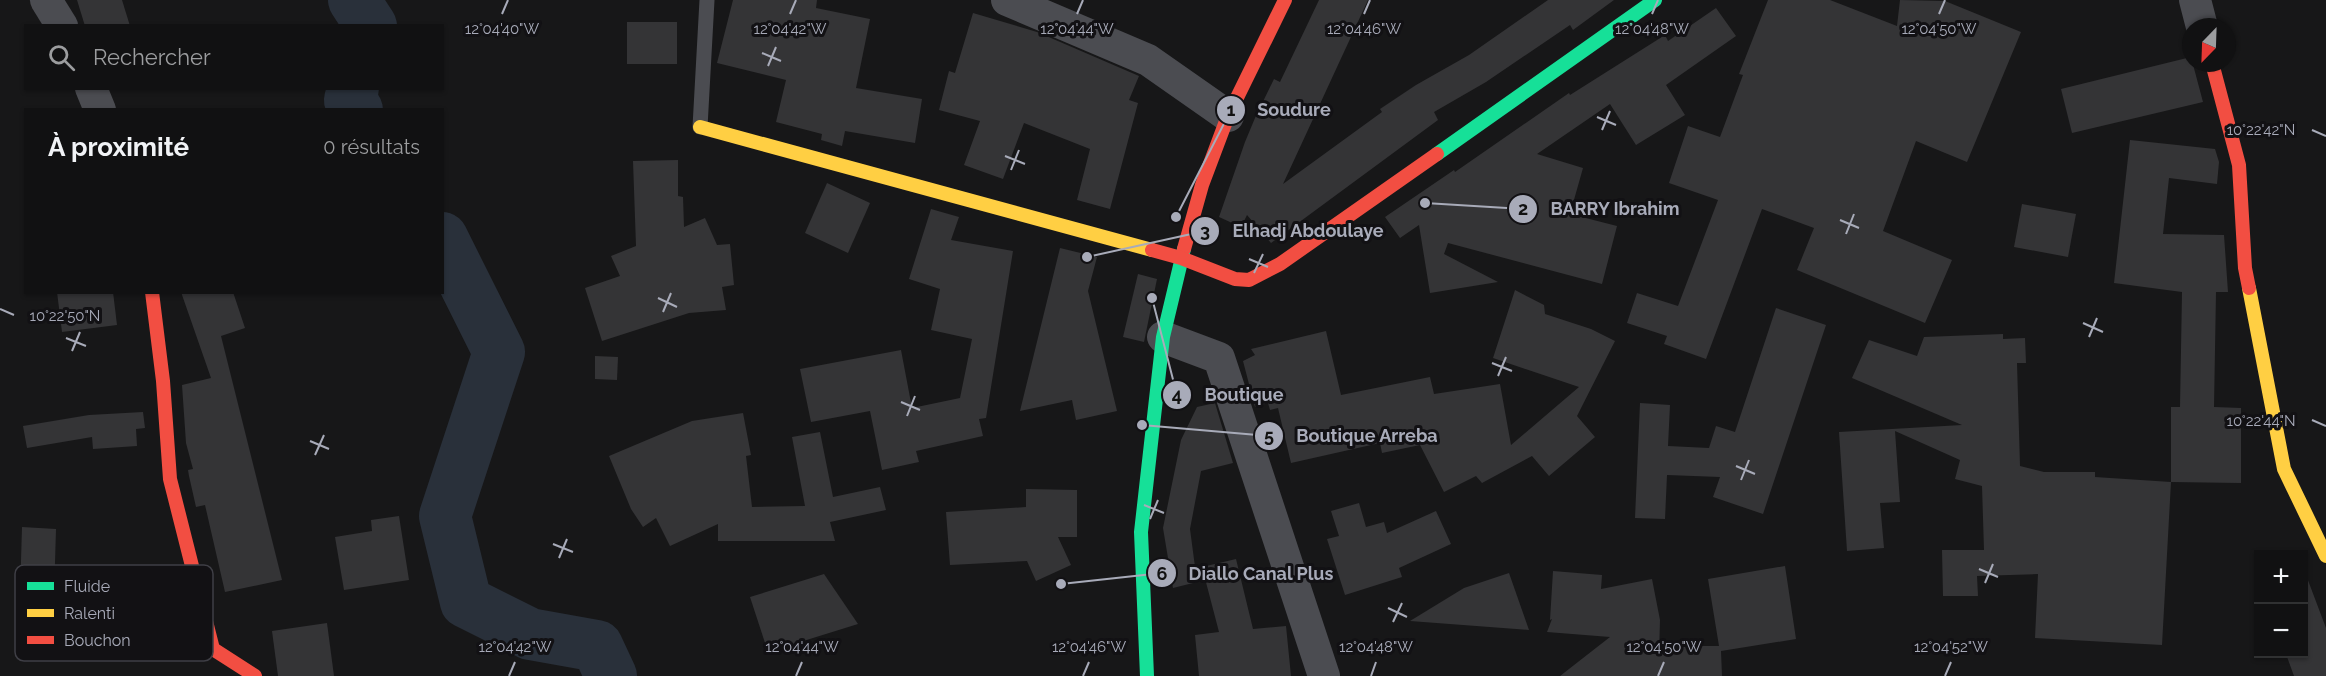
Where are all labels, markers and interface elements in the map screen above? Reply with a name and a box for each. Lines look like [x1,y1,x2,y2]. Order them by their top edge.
north arrow [2182,18,2236,72]
text: 12°04'40"W [465,20,539,38]
text: 12°04'42"W [754,20,827,38]
text: 12°04'44"W [1040,20,1114,38]
text: 12°04'46"W [1327,20,1401,38]
text: 12°04'48"W [1615,20,1689,38]
text: 12°04'50"W [1901,20,1977,38]
search box [24,24,444,90]
icon: search [45,41,78,74]
text: Rechercher [93,44,211,70]
callout: Soudure [1216,92,1343,128]
text: 1 [1227,99,1236,120]
text: Soudure [1257,99,1331,120]
text: 10°22'42"N [2227,121,2295,139]
text: À proximité [48,132,189,162]
text: 0 résultats [323,135,420,159]
callout: BARRY Ibrahim [1508,191,1692,227]
text: 2 [1518,198,1528,219]
text: BARRY Ibrahim [1551,198,1679,219]
callout: Elhadj Abdoulaye [1190,213,1396,249]
text: 3 [1200,220,1210,241]
text: Elhadj Abdoulaye [1233,220,1384,241]
text: 10°22'50"N [30,307,100,325]
callout: Boutique [1162,377,1295,413]
text: 4 [1172,384,1182,405]
text: Boutique [1204,384,1284,405]
text: 10°22'44"N [2227,412,2295,430]
callout: Boutique Arreba [1254,418,1449,454]
text: 5 [1264,425,1274,446]
text: Boutique Arreba [1296,425,1438,446]
map controls [2254,550,2308,658]
button: + [2254,550,2308,604]
callout: Diallo Canal Plus [1147,555,1346,591]
text: 6 [1157,563,1168,584]
text: Diallo Canal Plus [1189,563,1333,584]
legend [15,565,213,661]
text: Fluide [64,577,110,596]
text: Ralenti [64,604,115,623]
button: − [2254,604,2308,658]
text: Bouchon [64,631,131,650]
text: 12°04'42"W [479,638,552,656]
text: 12°04'44"W [765,638,839,656]
text: 12°04'46"W [1052,638,1126,656]
text: 12°04'48"W [1339,638,1413,656]
text: 12°04'50"W [1626,638,1702,656]
text: 12°04'52"W [1914,638,1988,656]

